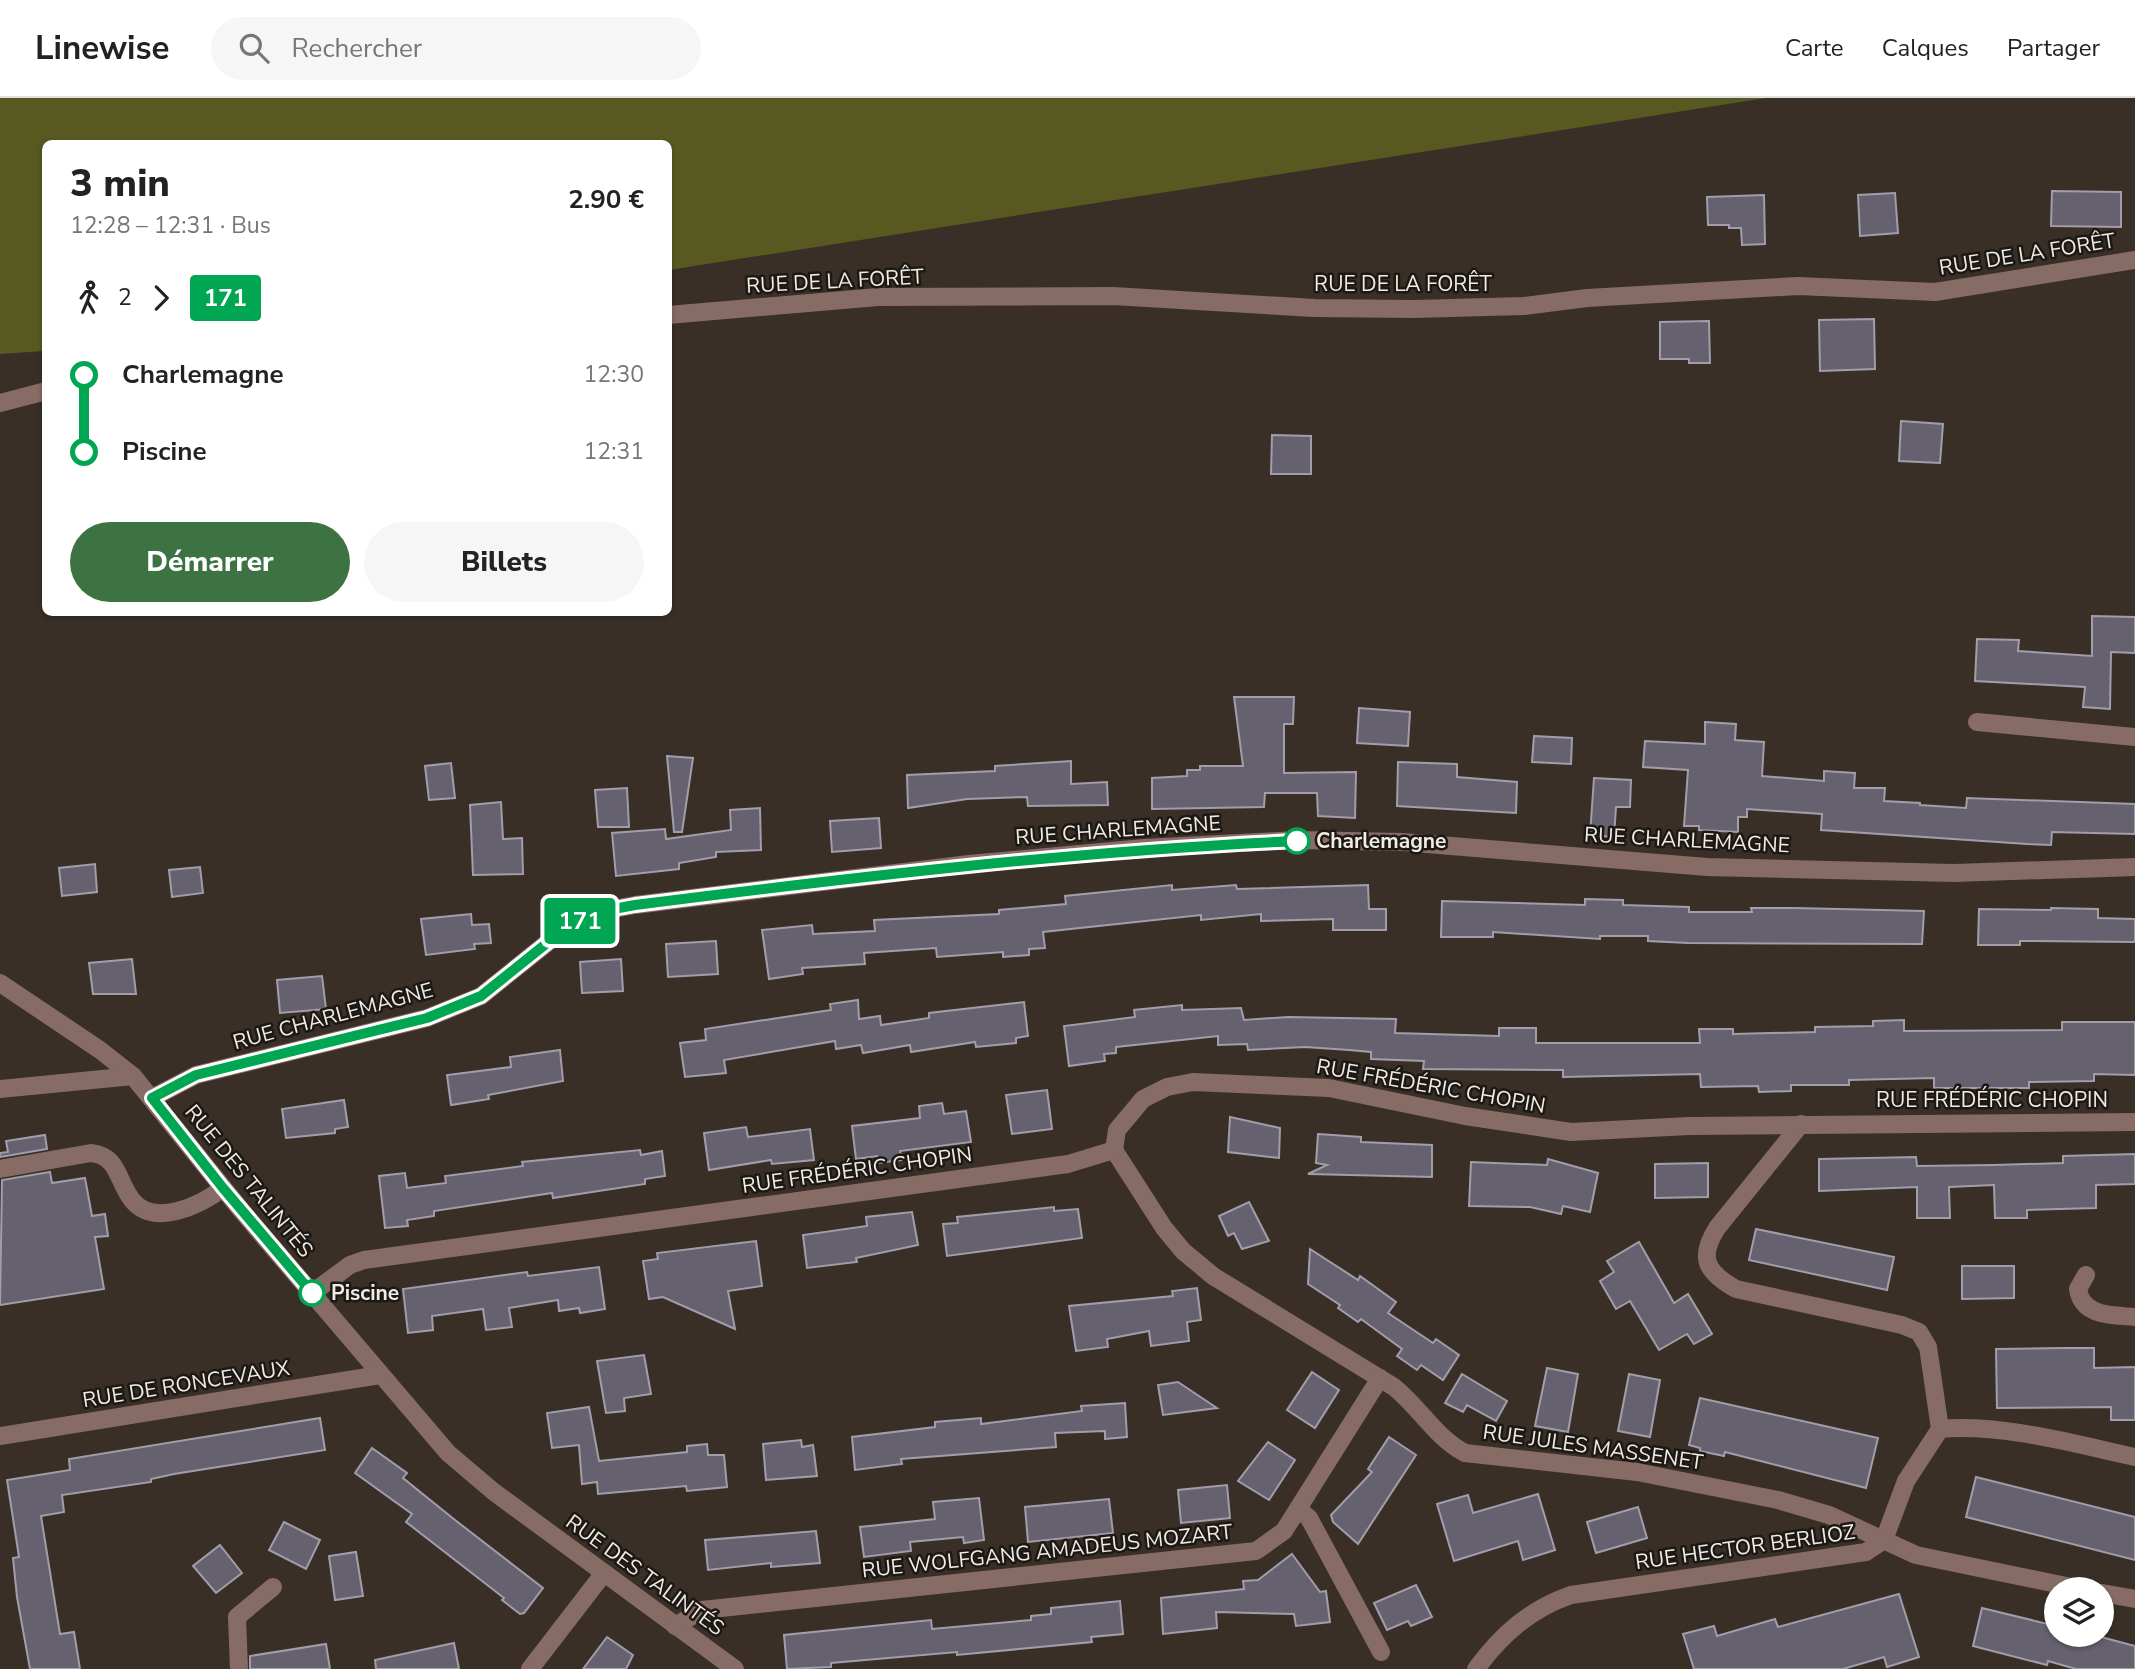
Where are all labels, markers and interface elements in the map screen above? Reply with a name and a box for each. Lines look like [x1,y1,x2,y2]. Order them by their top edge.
search box [211,17,701,80]
text: Linewise [35,26,169,71]
icon: search [235,29,273,67]
text: Rechercher [291,31,422,66]
text: Carte [1785,32,1844,64]
text: Calques [1882,32,1969,64]
text: Partager [2007,32,2100,64]
text: 3 min [70,158,170,209]
text: 2.90 € [568,182,644,217]
text: 12:28 – 12:31 · Bus [70,210,271,241]
street label: RUE DE LA FORÊT [1937,226,2117,282]
street label: RUE DE LA FORÊT [745,262,925,300]
street label: RUE DE LA FORÊT [1314,270,1492,298]
icon: walk [70,279,108,317]
icon: forward [142,279,180,317]
text: 2 [118,282,132,313]
text: 171 [204,282,247,314]
text: Charlemagne [122,357,284,392]
text: 12:30 [584,359,644,390]
text: Piscine [122,434,206,469]
text: 12:31 [584,436,644,467]
button: Démarrer [70,522,350,602]
button: Billets [364,522,644,602]
street label: RUE CHARLEMAGNE [1014,809,1222,851]
street label: RUE CHARLEMAGNE [1583,821,1791,859]
place label: Charlemagne [1316,827,1447,855]
marker: Charlemagne [1284,828,1310,854]
line badge: 171 [540,898,620,944]
text: 171 [558,905,602,937]
street label: RUE CHARLEMAGNE [230,976,436,1056]
street label: RUE FRÉDÉRIC CHOPIN [1314,1052,1548,1120]
street label: RUE FRÉDÉRIC CHOPIN [1876,1086,2108,1114]
street label: RUE DES TALINTÉS [179,1099,319,1263]
street label: RUE FRÉDÉRIC CHOPIN [740,1140,974,1200]
place label: Piscine [331,1279,399,1307]
marker: Piscine [299,1280,325,1306]
street label: RUE DE RONCEVAUX [80,1354,292,1414]
street label: RUE JULES MASSENET [1481,1418,1705,1476]
street label: RUE DES TALINTÉS [560,1508,730,1642]
street label: RUE WOLFGANG AMADEUS MOZART [860,1518,1234,1584]
street label: RUE HECTOR BERLIOZ [1633,1518,1857,1576]
map controls [2044,1577,2114,1647]
button: layers [2044,1577,2114,1647]

